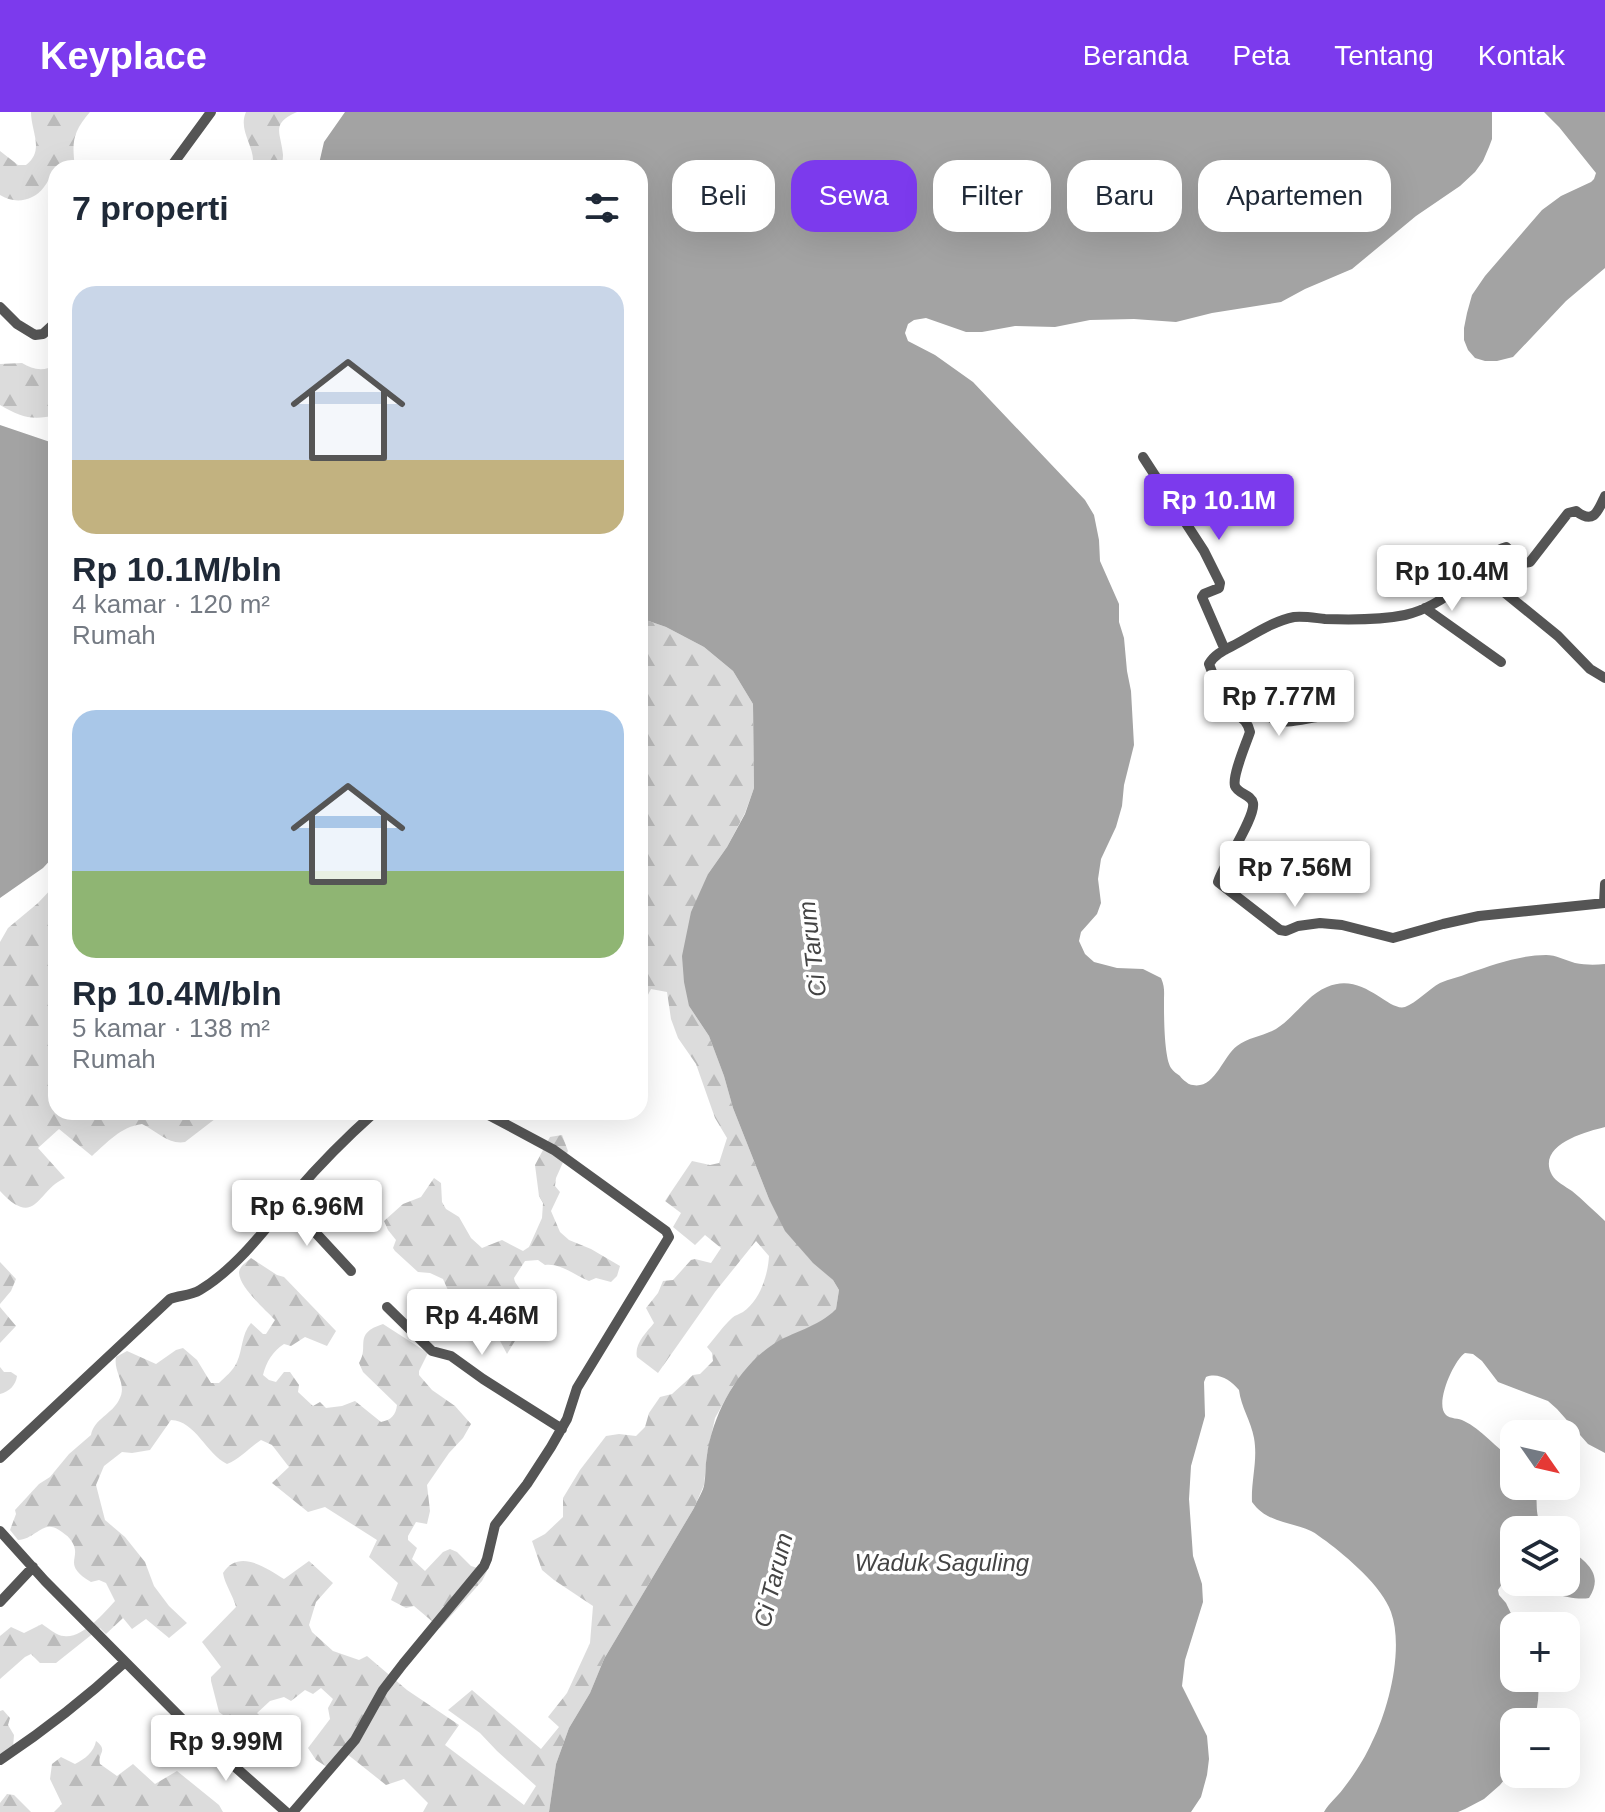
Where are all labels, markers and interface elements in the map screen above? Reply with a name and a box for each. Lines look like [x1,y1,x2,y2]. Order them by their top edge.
text: Keyplace [40,35,207,77]
text: Beranda [1083,40,1189,71]
text: Peta [1233,40,1290,71]
text: Tentang [1334,40,1434,71]
text: Kontak [1478,40,1565,71]
chip: Beli [672,160,775,232]
chip: Sewa [791,160,917,232]
chip: Filter [933,160,1051,232]
chip: Baru [1067,160,1182,232]
chip: Apartemen [1198,160,1391,232]
icon: filters [580,186,624,230]
text: 7 properti [72,189,229,227]
icon: home [276,338,420,482]
pin: Rp 10.1M [1136,474,1302,542]
text: Rp 10.1M [1162,485,1276,515]
pin: Rp 10.4M [1369,545,1535,613]
text: Rp 10.1M/bln [72,550,282,588]
text: Rp 10.4M [1395,556,1509,586]
text: 4 kamar · 120 m² [72,589,270,619]
text: Rumah [72,620,156,650]
pin: Rp 7.77M [1196,670,1362,738]
text: Rp 7.77M [1222,681,1336,711]
icon: home [276,762,420,906]
pin: Rp 7.56M [1212,841,1378,909]
text: Rp 7.56M [1238,852,1352,882]
water label: Ci Tarum [793,899,831,999]
text: Rp 10.4M/bln [72,974,282,1012]
text: 5 kamar · 138 m² [72,1013,270,1043]
text: Rumah [72,1044,156,1074]
pin: Rp 6.96M [224,1180,390,1248]
text: Rp 6.96M [250,1191,364,1221]
pin: Rp 4.46M [399,1289,565,1357]
text: Rp 4.46M [425,1300,539,1330]
north arrow [1500,1420,1580,1500]
map controls [1500,1420,1580,1788]
button: layers [1500,1516,1580,1596]
water label: Ci Tarum [748,1530,798,1630]
water label: Waduk Saguling [855,1549,1030,1576]
button: + [1500,1612,1580,1692]
button: − [1500,1708,1580,1788]
pin: Rp 9.99M [143,1715,309,1783]
text: Rp 9.99M [169,1726,283,1756]

